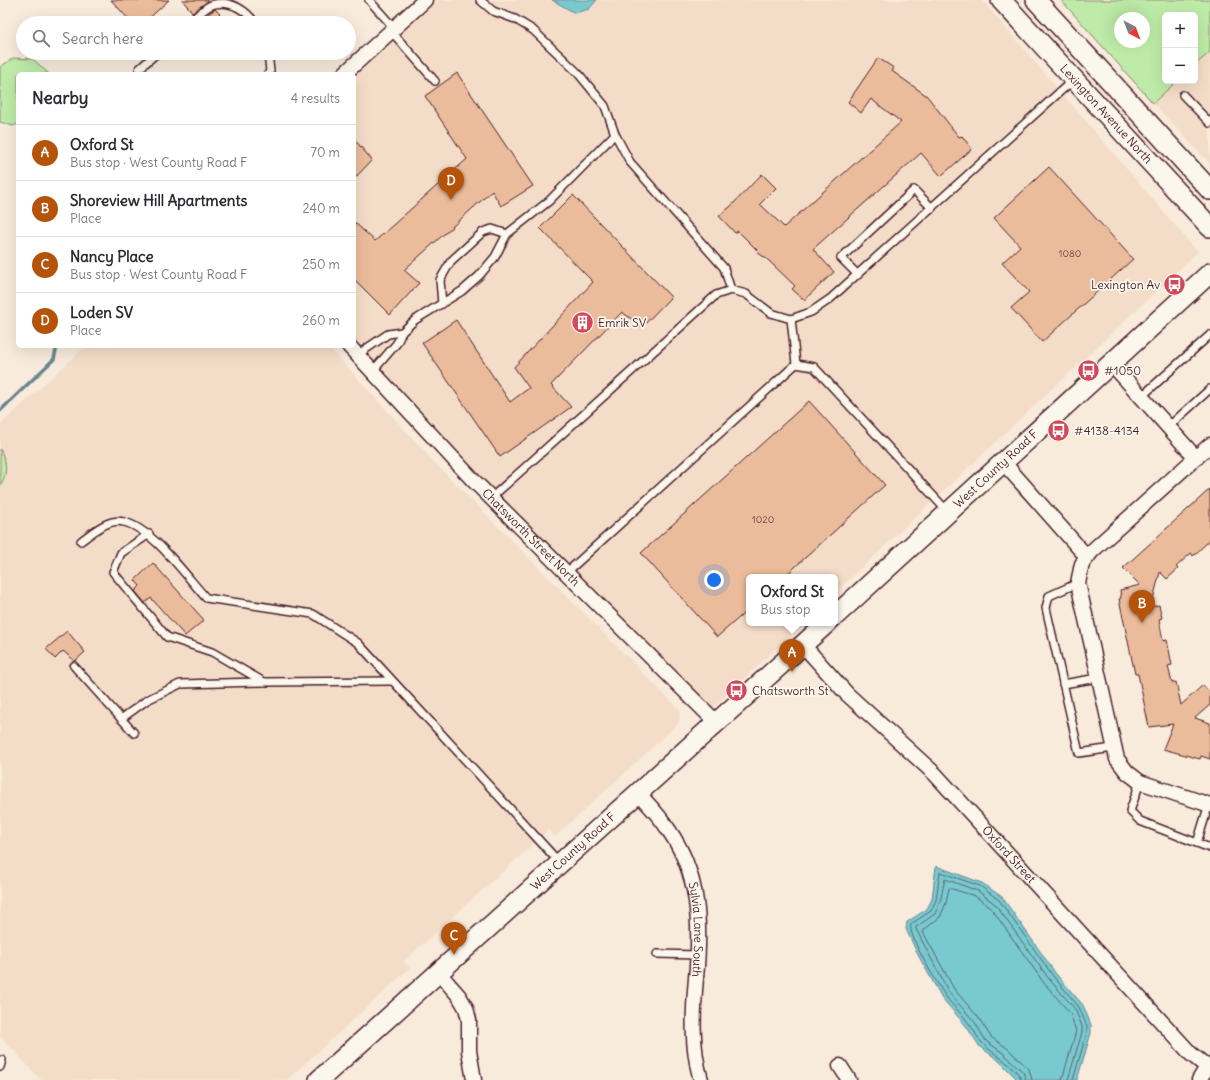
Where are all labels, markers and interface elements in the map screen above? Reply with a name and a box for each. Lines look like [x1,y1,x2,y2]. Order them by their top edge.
north arrow [1114,12,1150,48]
map controls [1162,12,1198,84]
button: + [1162,12,1198,48]
search box [16,16,356,60]
icon: search [30,27,52,49]
text: Search here [62,29,143,48]
button: − [1162,48,1198,84]
street label: Lexington Avenue North [1057,61,1156,166]
text: Nearby [32,87,88,109]
text: 4 results [291,90,340,107]
text: Oxford St [70,135,134,154]
text: A [41,144,49,161]
text: 70 m [311,144,340,161]
text: Bus stop · West County Road F [70,154,247,171]
pin: D [438,167,464,200]
text: Shoreview Hill Apartments [70,191,247,210]
text: B [41,200,49,217]
text: 240 m [303,200,340,217]
text: Place [70,210,101,227]
text: Nancy Place [70,247,154,266]
house number: 1080 [1059,247,1081,260]
text: C [41,256,49,273]
text: 250 m [302,256,340,273]
text: Bus stop · West County Road F [70,266,247,283]
bus stop icon: Lexington Av [1162,272,1188,298]
place label: Lexington Av [1091,277,1160,292]
text: Loden SV [70,303,133,322]
building icon: Emrik SV [569,310,595,336]
text: D [40,312,50,329]
text: 260 m [302,312,340,329]
place label: Emrik SV [598,315,647,330]
text: Place [70,322,101,339]
bus stop icon: #1050 [1076,358,1102,384]
place label: #1050 [1104,363,1141,378]
bus stop icon: #4138-4134 [1045,418,1071,444]
place label: #4138-4134 [1074,423,1139,438]
street label: West County Road F [950,426,1041,511]
street label: Chatsworth Street North [479,485,583,589]
house number: 1020 [752,513,774,526]
your location [704,570,724,590]
popup [746,574,838,626]
text: Oxford St [760,582,824,601]
pin: B [1129,590,1155,623]
text: Bus stop [760,601,810,618]
pin: A [779,639,805,672]
bus stop icon: Chatsworth St [724,678,750,704]
place label: Chatsworth St [752,683,829,698]
street label: West County Road F [527,809,619,893]
street label: Oxford Street [979,822,1039,886]
street label: Sylvia Lane South [685,880,706,978]
pin: C [441,922,467,955]

